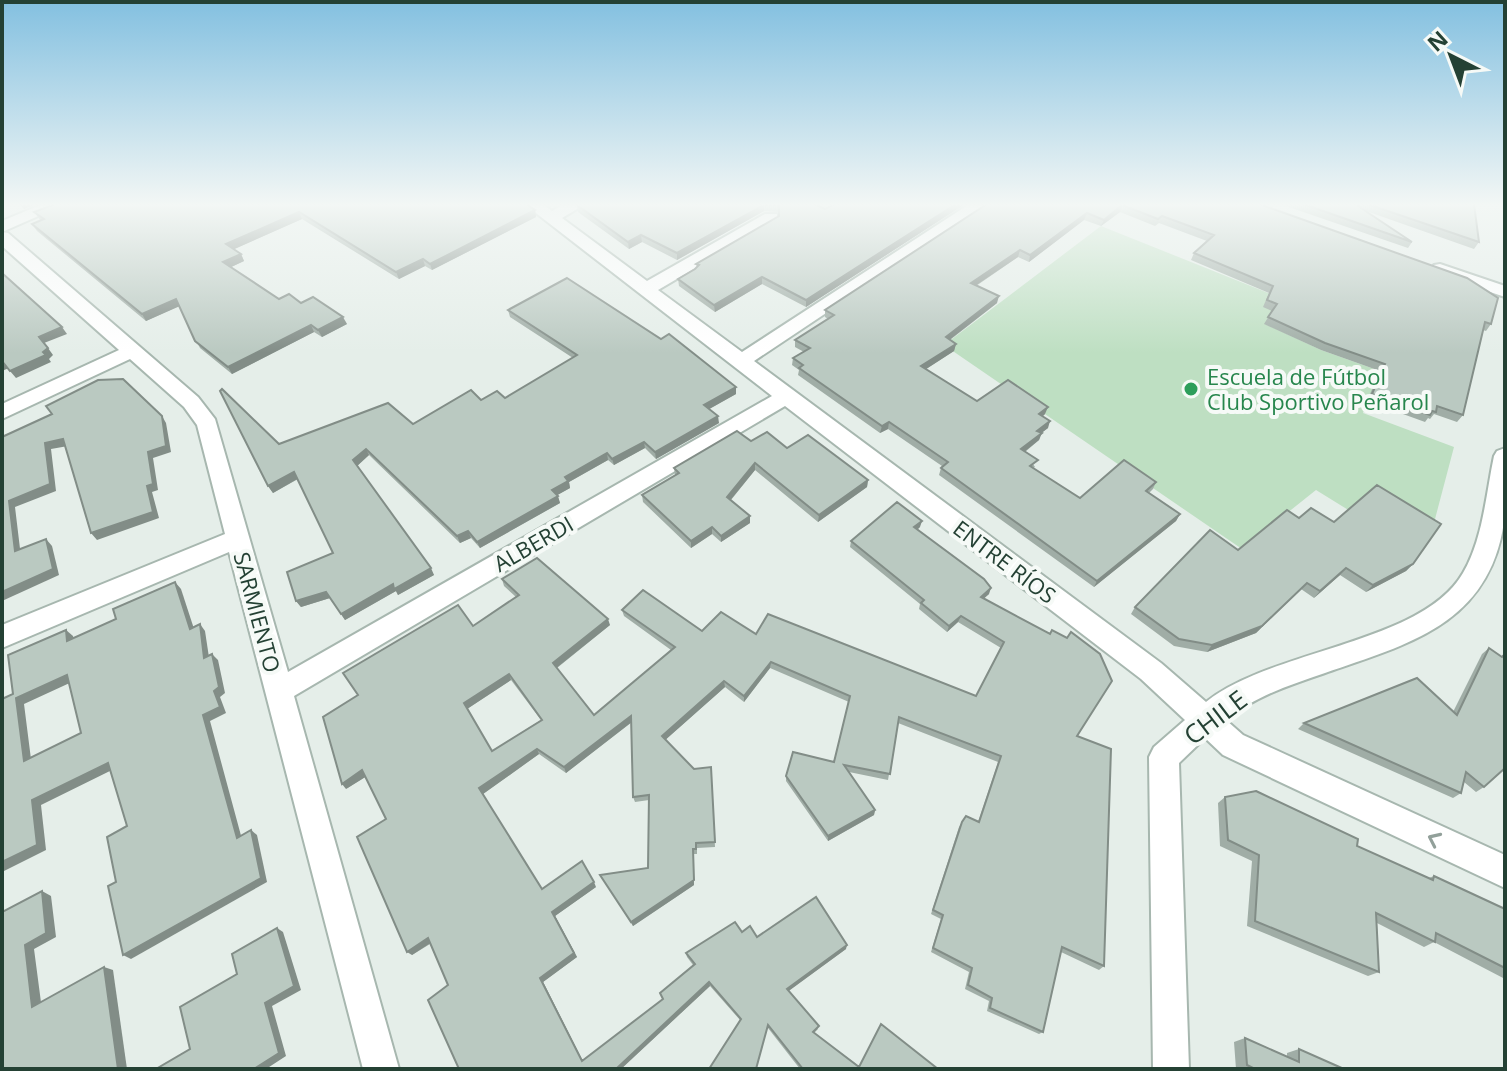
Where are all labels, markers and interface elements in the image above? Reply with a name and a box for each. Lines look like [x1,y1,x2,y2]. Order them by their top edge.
north arrow [1411,16,1491,96]
text: N [1420,23,1454,58]
place label: Escuela de Fútbol Club Sportivo Peñarol [1207,361,1429,416]
marker: Escuela de Fútbol Club Sportivo Peñarol [1182,380,1200,398]
street label: ALBERDI [488,508,578,578]
street label: ENTRE RÍOS [948,513,1062,609]
street label: SARMIENTO [228,548,288,676]
street label: CHILE [1176,681,1254,753]
one-way arrow [1428,833,1443,849]

